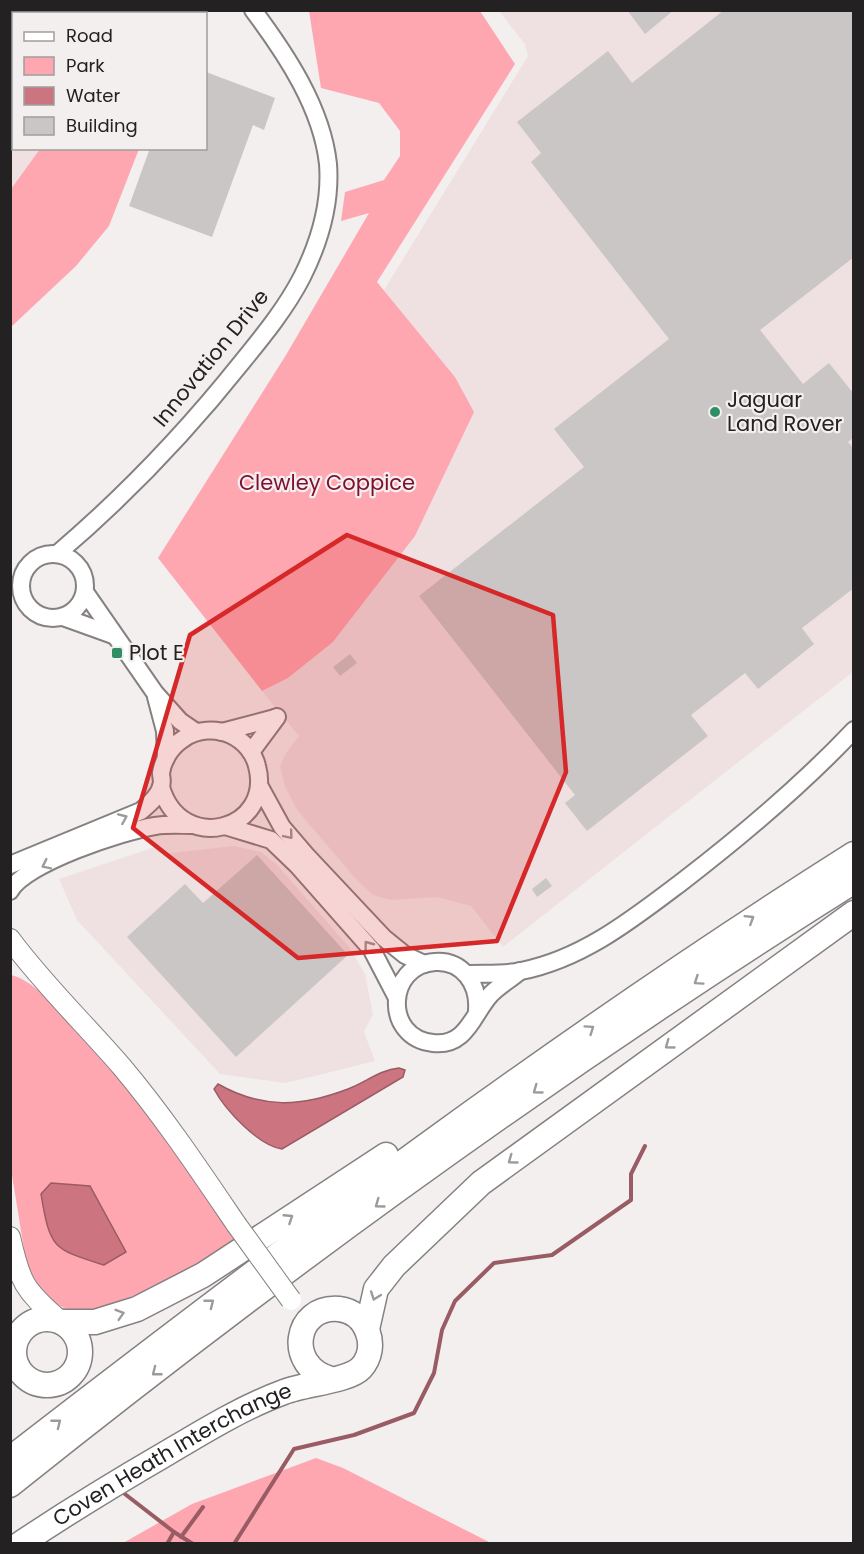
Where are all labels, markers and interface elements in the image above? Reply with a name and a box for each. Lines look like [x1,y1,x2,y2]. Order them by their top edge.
legend [12,12,207,150]
text: Road [66,23,113,48]
text: Park [66,53,105,78]
text: Water [66,83,120,108]
text: Building [66,113,138,138]
street label: Innovation Drive [146,283,275,433]
place label: Jaguar Land Rover [727,385,843,438]
marker: Jaguar Land Rover [708,405,722,419]
park label: Clewley Coppice [239,468,415,497]
place label: Plot E [129,638,184,667]
marker: Plot E [110,646,124,660]
one-way arrow [116,813,127,825]
one-way arrow [282,828,293,839]
one-way arrow [41,857,52,869]
one-way arrow [744,915,755,926]
one-way arrow [364,941,375,952]
one-way arrow [694,974,705,985]
one-way arrow [583,1025,594,1036]
one-way arrow [665,1037,676,1048]
one-way arrow [533,1083,544,1094]
one-way arrow [508,1153,519,1164]
one-way arrow [375,1197,386,1208]
one-way arrow [283,1214,293,1226]
one-way arrow [370,1290,383,1301]
one-way arrow [204,1300,215,1311]
one-way arrow [114,1309,125,1321]
one-way arrow [152,1364,163,1375]
street label: Coven Heath Interchange [47,1375,296,1533]
one-way arrow [50,1420,61,1431]

